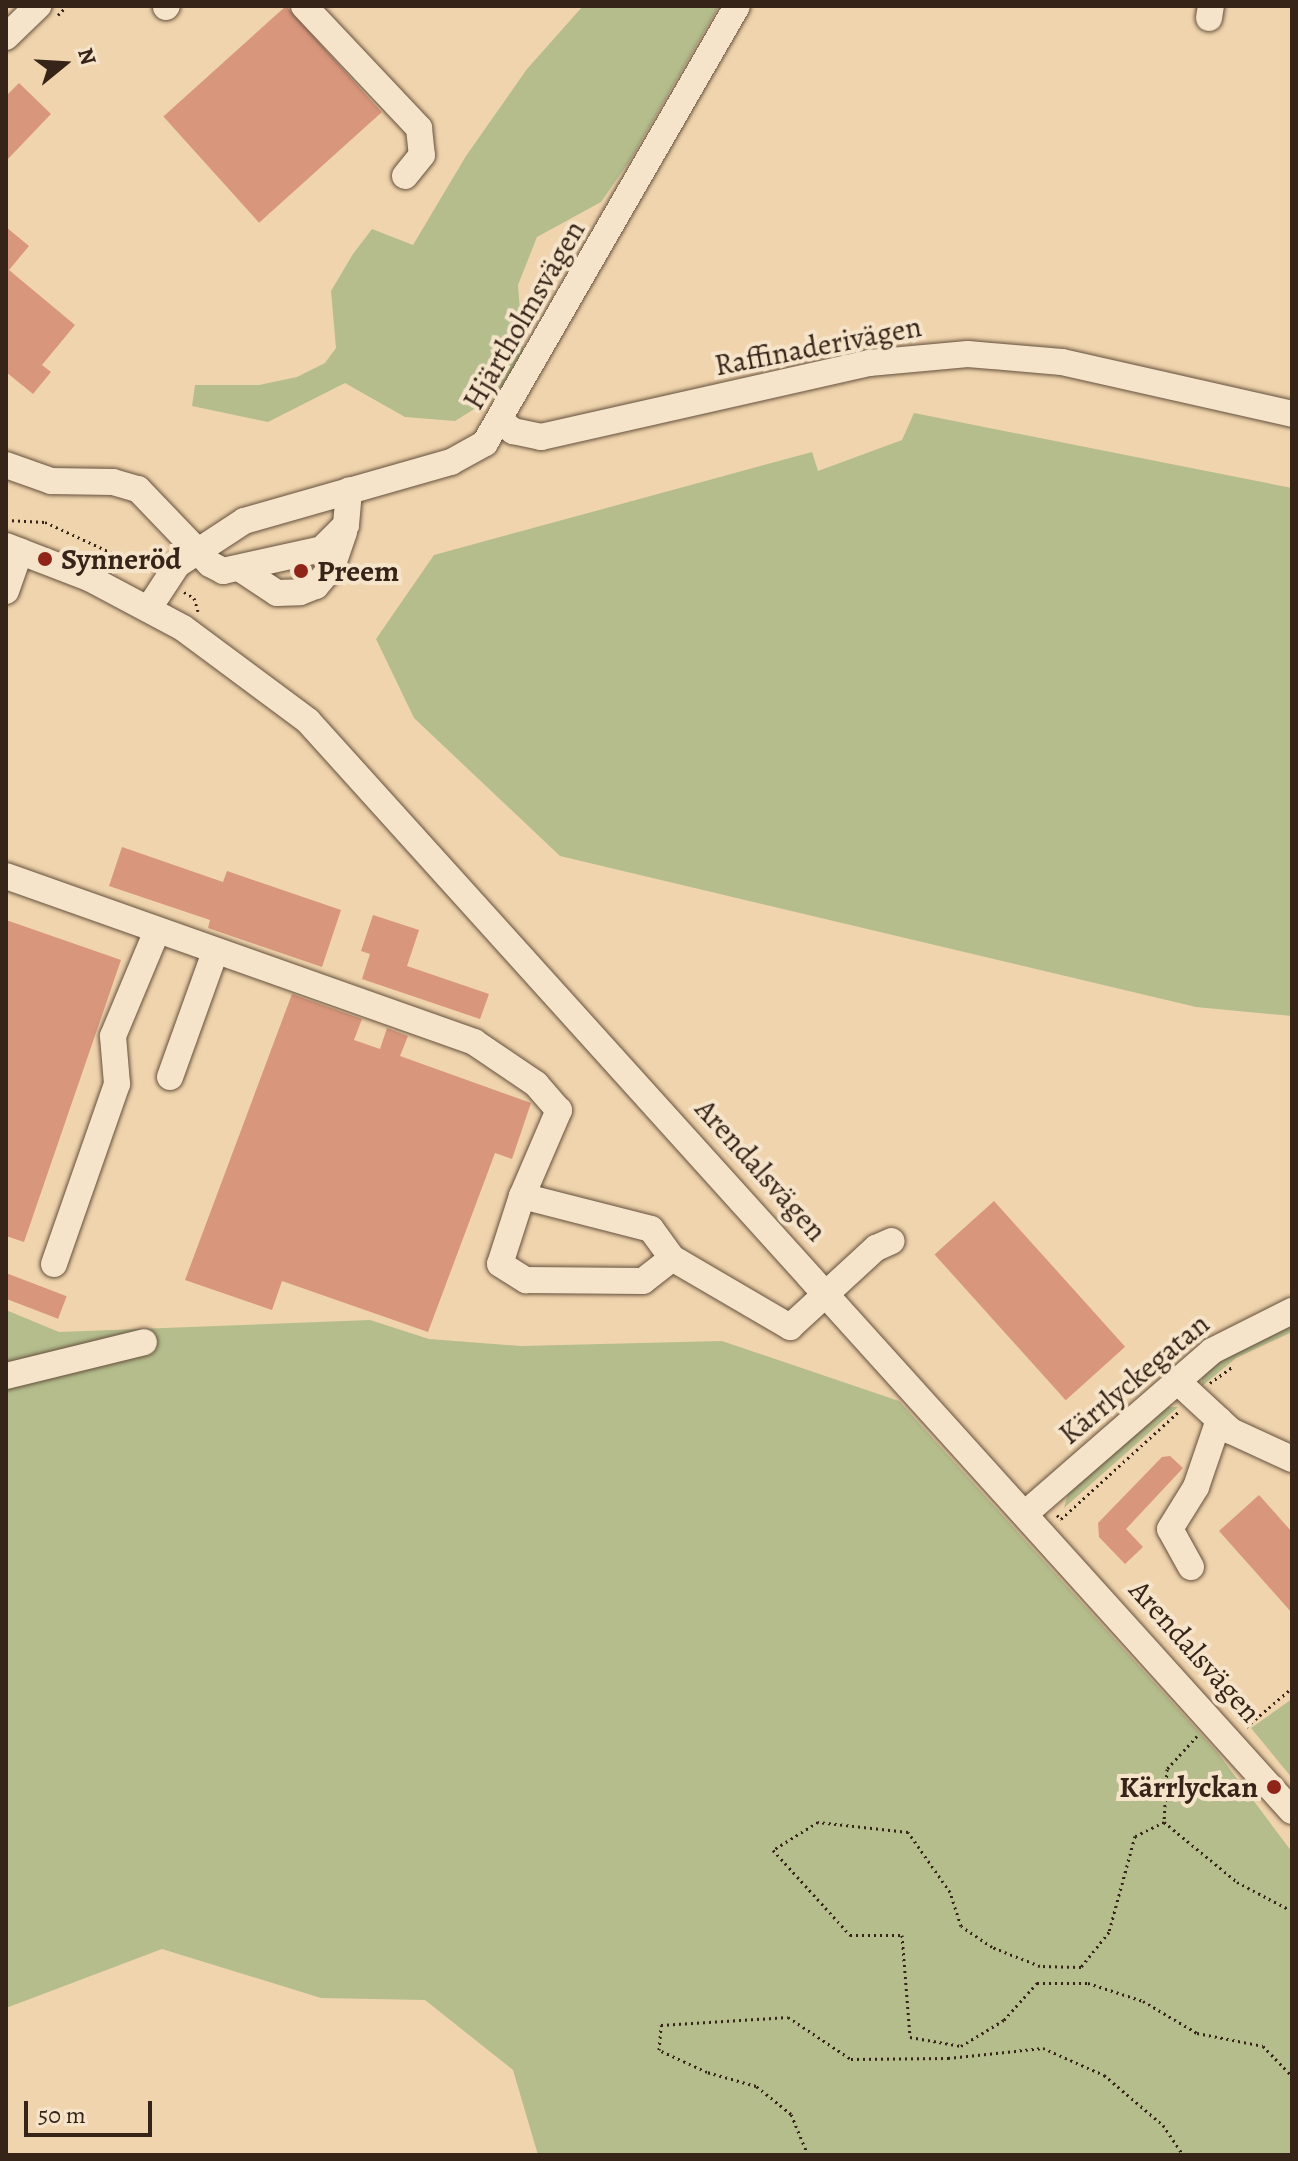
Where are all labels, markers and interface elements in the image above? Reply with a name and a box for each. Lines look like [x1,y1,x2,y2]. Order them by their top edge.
north arrow [24,24,104,104]
text: N [70,44,104,69]
street label: Hjärtholmsvägen [455,214,593,416]
street label: Raffinaderivägen [711,308,925,384]
place label: Synneröd [61,541,181,577]
marker: Synneröd [36,550,54,568]
place label: Preem [317,553,399,589]
marker: Preem [292,562,310,580]
street label: Arendalsvägen [688,1091,834,1249]
street label: Kärrlyckegatan [1052,1306,1216,1452]
street label: Arendalsvägen [1122,1572,1268,1730]
place label: Kärrlyckan [1119,1769,1258,1805]
marker: Kärrlyckan [1265,1778,1283,1796]
scale bar [28,2085,156,2135]
text: 50 m [38,2099,86,2131]

